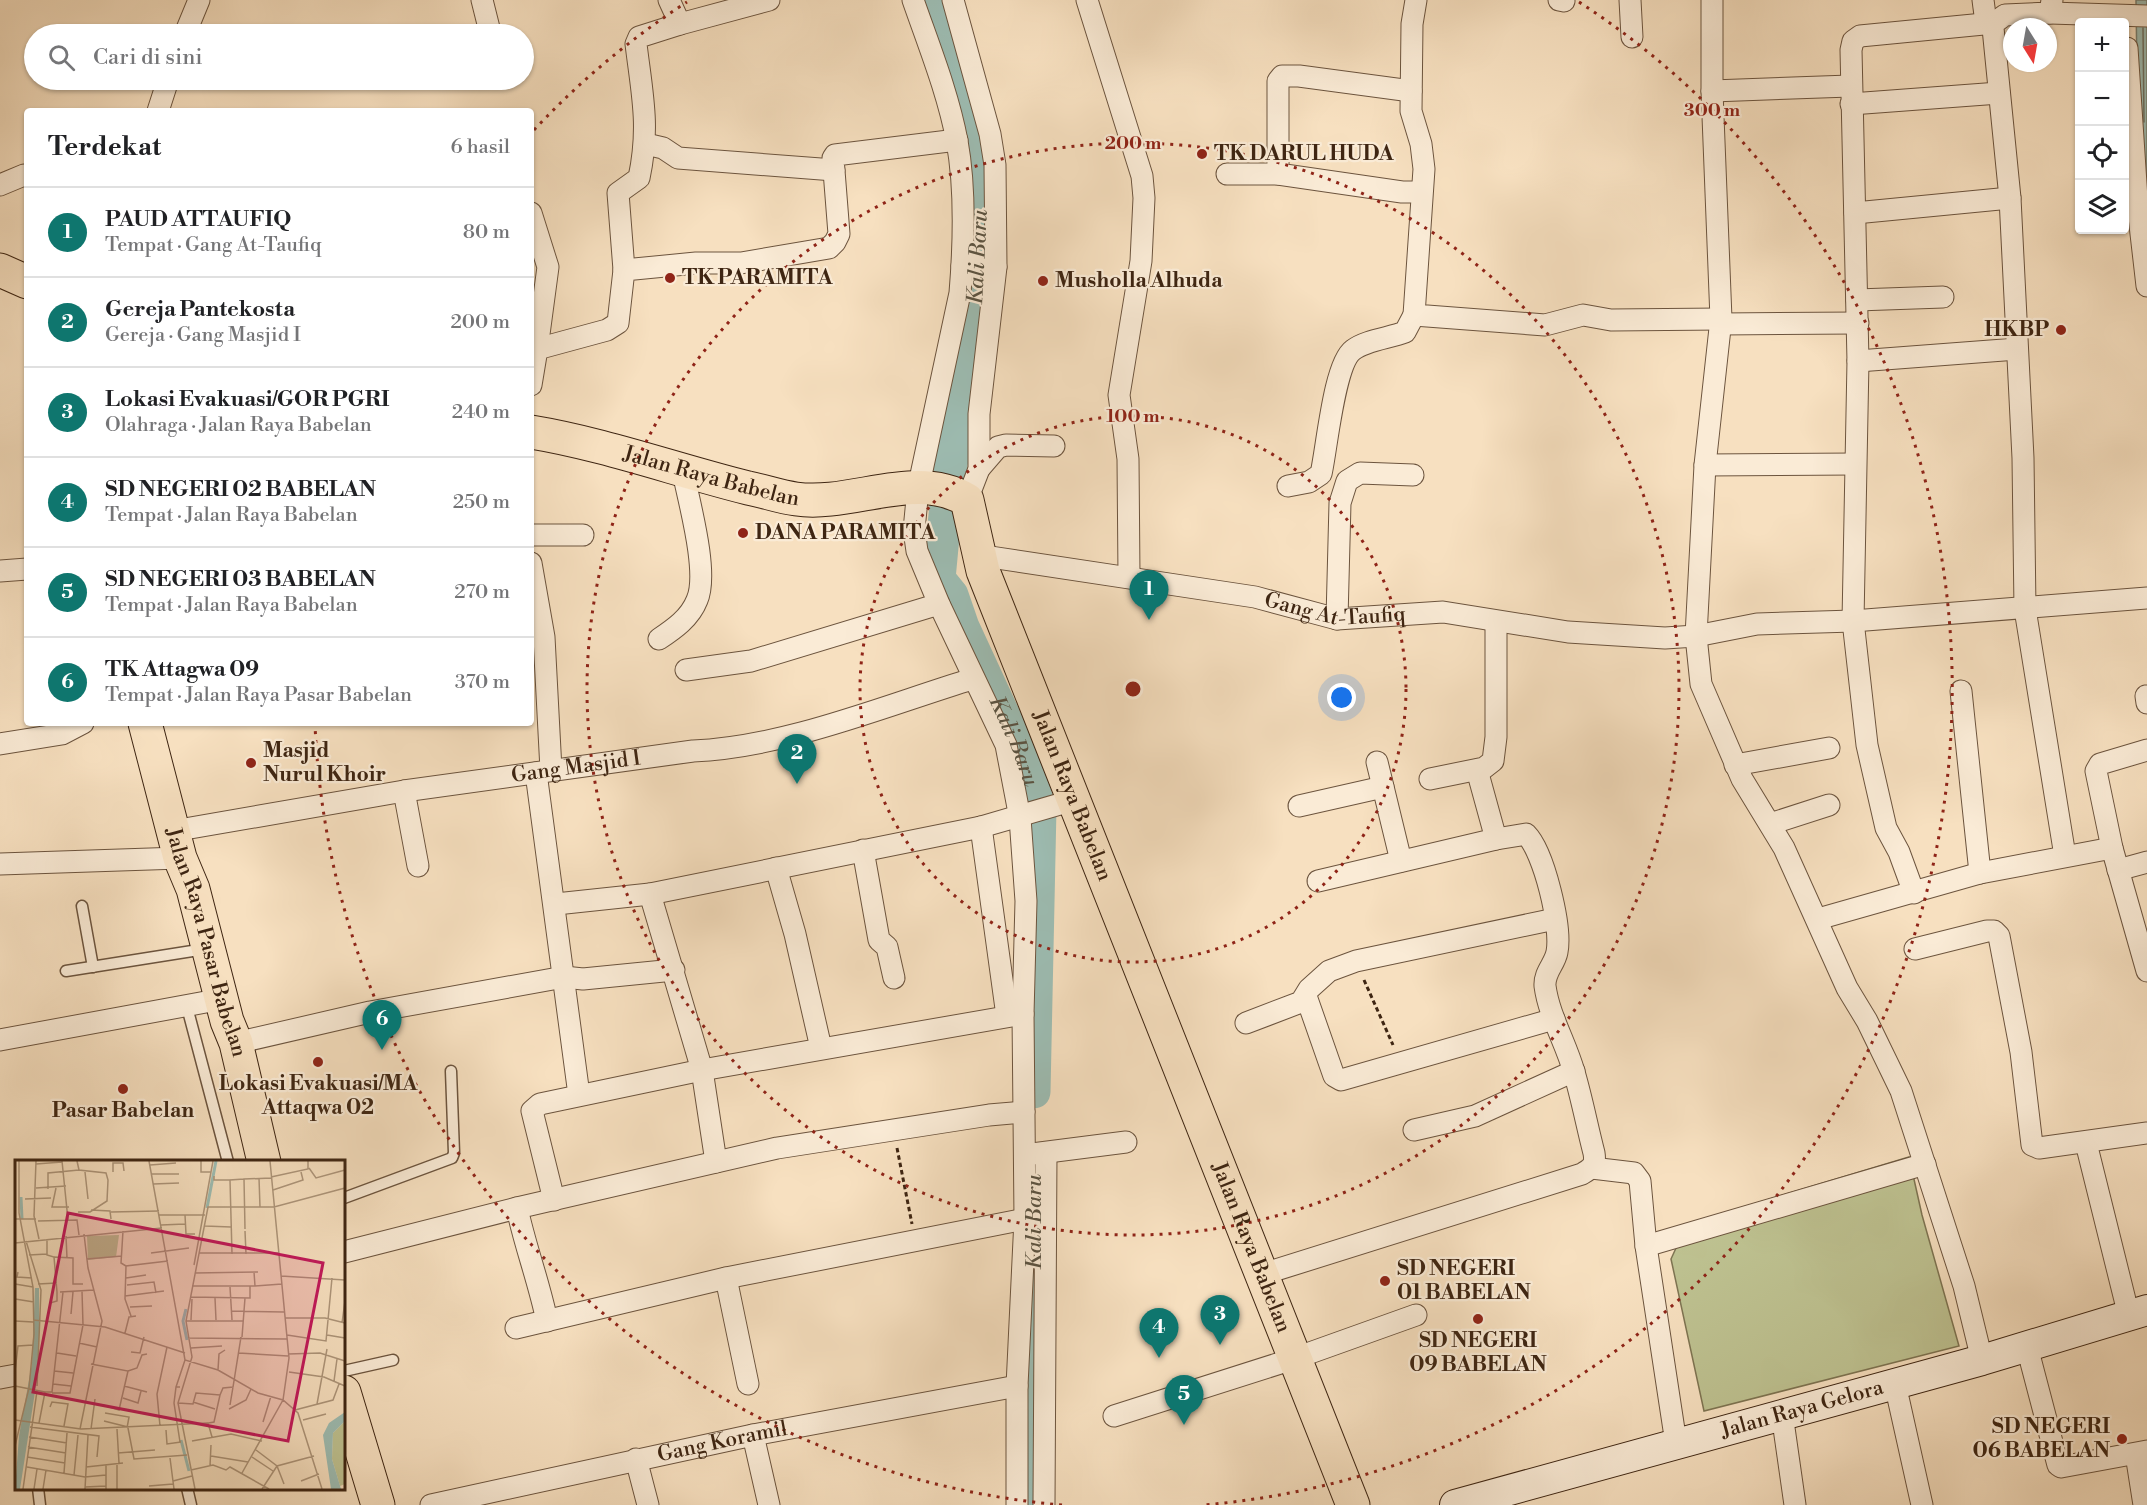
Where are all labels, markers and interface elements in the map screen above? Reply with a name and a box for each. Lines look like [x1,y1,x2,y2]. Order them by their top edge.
north arrow [2003,18,2057,72]
map controls [2075,18,2129,234]
button: + [2075,18,2129,72]
search box [24,24,534,90]
icon: search [45,41,78,74]
text: Cari di sini [93,44,203,71]
button: − [2075,72,2129,126]
text: 300 m [1684,99,1741,122]
button: locate [2075,126,2129,180]
text: Terdekat [48,131,161,163]
text: 200 m [1105,132,1162,155]
text: 6 hasil [450,135,510,160]
place label: TK DARUL HUDA [1214,141,1394,167]
marker: TK DARUL HUDA [1195,147,1209,161]
button: layers [2075,180,2129,234]
text: PAUD ATTAUFIQ [105,206,291,233]
water label: Kali Baru [962,208,994,305]
text: 1 [63,220,72,245]
text: 80 m [463,220,510,245]
text: Tempat · Gang At-Taufiq [105,233,322,258]
place label: TK PARAMITA [682,265,834,291]
place label: Musholla Alhuda [1055,268,1223,294]
marker: TK PARAMITA [663,271,677,285]
marker: Musholla Alhuda [1036,274,1050,288]
text: Gereja Pantekosta [105,296,295,323]
text: 2 [61,310,74,335]
text: 200 m [450,310,510,335]
place label: HKBP [1984,317,2049,343]
text: Gereja · Gang Masjid I [105,323,301,348]
marker: HKBP [2054,323,2068,337]
text: Lokasi Evakuasi/GOR PGRI [105,386,390,413]
text: 3 [61,400,74,425]
text: 240 m [452,400,510,425]
text: 100 m [1106,405,1160,428]
text: Olahraga · Jalan Raya Babelan [105,413,372,438]
street label: Jalan Raya Babelan [619,440,802,512]
text: SD NEGERI 02 BABELAN [105,476,376,503]
text: 4 [61,490,74,515]
text: 250 m [453,490,510,515]
text: Tempat · Jalan Raya Babelan [105,503,358,528]
place label: DANA PARAMITA [755,520,936,546]
marker: DANA PARAMITA [736,526,750,540]
text: SD NEGERI 03 BABELAN [105,566,376,593]
pin: 1 [1130,570,1168,620]
text: 5 [61,580,74,605]
text: 270 m [454,580,510,605]
street label: Gang At-Taufiq [1261,587,1406,632]
text: Tempat · Jalan Raya Babelan [105,593,358,618]
text: TK Attagwa 09 [105,656,259,683]
text: 6 [61,670,74,695]
text: 370 m [455,670,510,695]
centre of rings [1123,679,1143,699]
text: Tempat · Jalan Raya Pasar Babelan [105,683,412,708]
your location [1327,683,1356,712]
water label: Kali Baru [983,691,1045,790]
street label: Jalan Raya Babelan [1026,706,1118,885]
pin: 2 [778,734,816,784]
place label: Masjid Nurul Khoir [263,738,386,788]
street label: Gang Masjid I [510,745,642,789]
marker: Masjid Nurul Khoir [244,756,258,770]
street label: Jalan Raya Pasar Babelan [159,824,252,1060]
pin: 6 [362,1000,401,1050]
marker: Lokasi Evakuasi/MA Attaqwa 02 [311,1055,325,1069]
place label: Lokasi Evakuasi/MA Attaqwa 02 [219,1071,418,1121]
marker: Pasar Babelan [116,1082,130,1096]
place label: Pasar Babelan [52,1098,194,1124]
street label: Jalan Raya Babelan [1205,1158,1297,1337]
inset map [15,1160,345,1490]
water label: Kali Baru [1021,1174,1048,1270]
place label: SD NEGERI 01 BABELAN [1397,1256,1531,1306]
marker: SD NEGERI 01 BABELAN [1378,1274,1392,1288]
pin: 3 [1200,1296,1240,1345]
pin: 4 [1140,1308,1178,1358]
marker: SD NEGERI 09 BABELAN [1471,1312,1485,1326]
place label: SD NEGERI 09 BABELAN [1409,1328,1547,1378]
street label: Jalan Raya Gelora [1717,1375,1887,1445]
pin: 5 [1164,1376,1204,1425]
place label: SD NEGERI 06 BABELAN [1972,1414,2110,1464]
street label: Gang Koramil [655,1416,789,1468]
marker: SD NEGERI 06 BABELAN [2115,1432,2129,1446]

